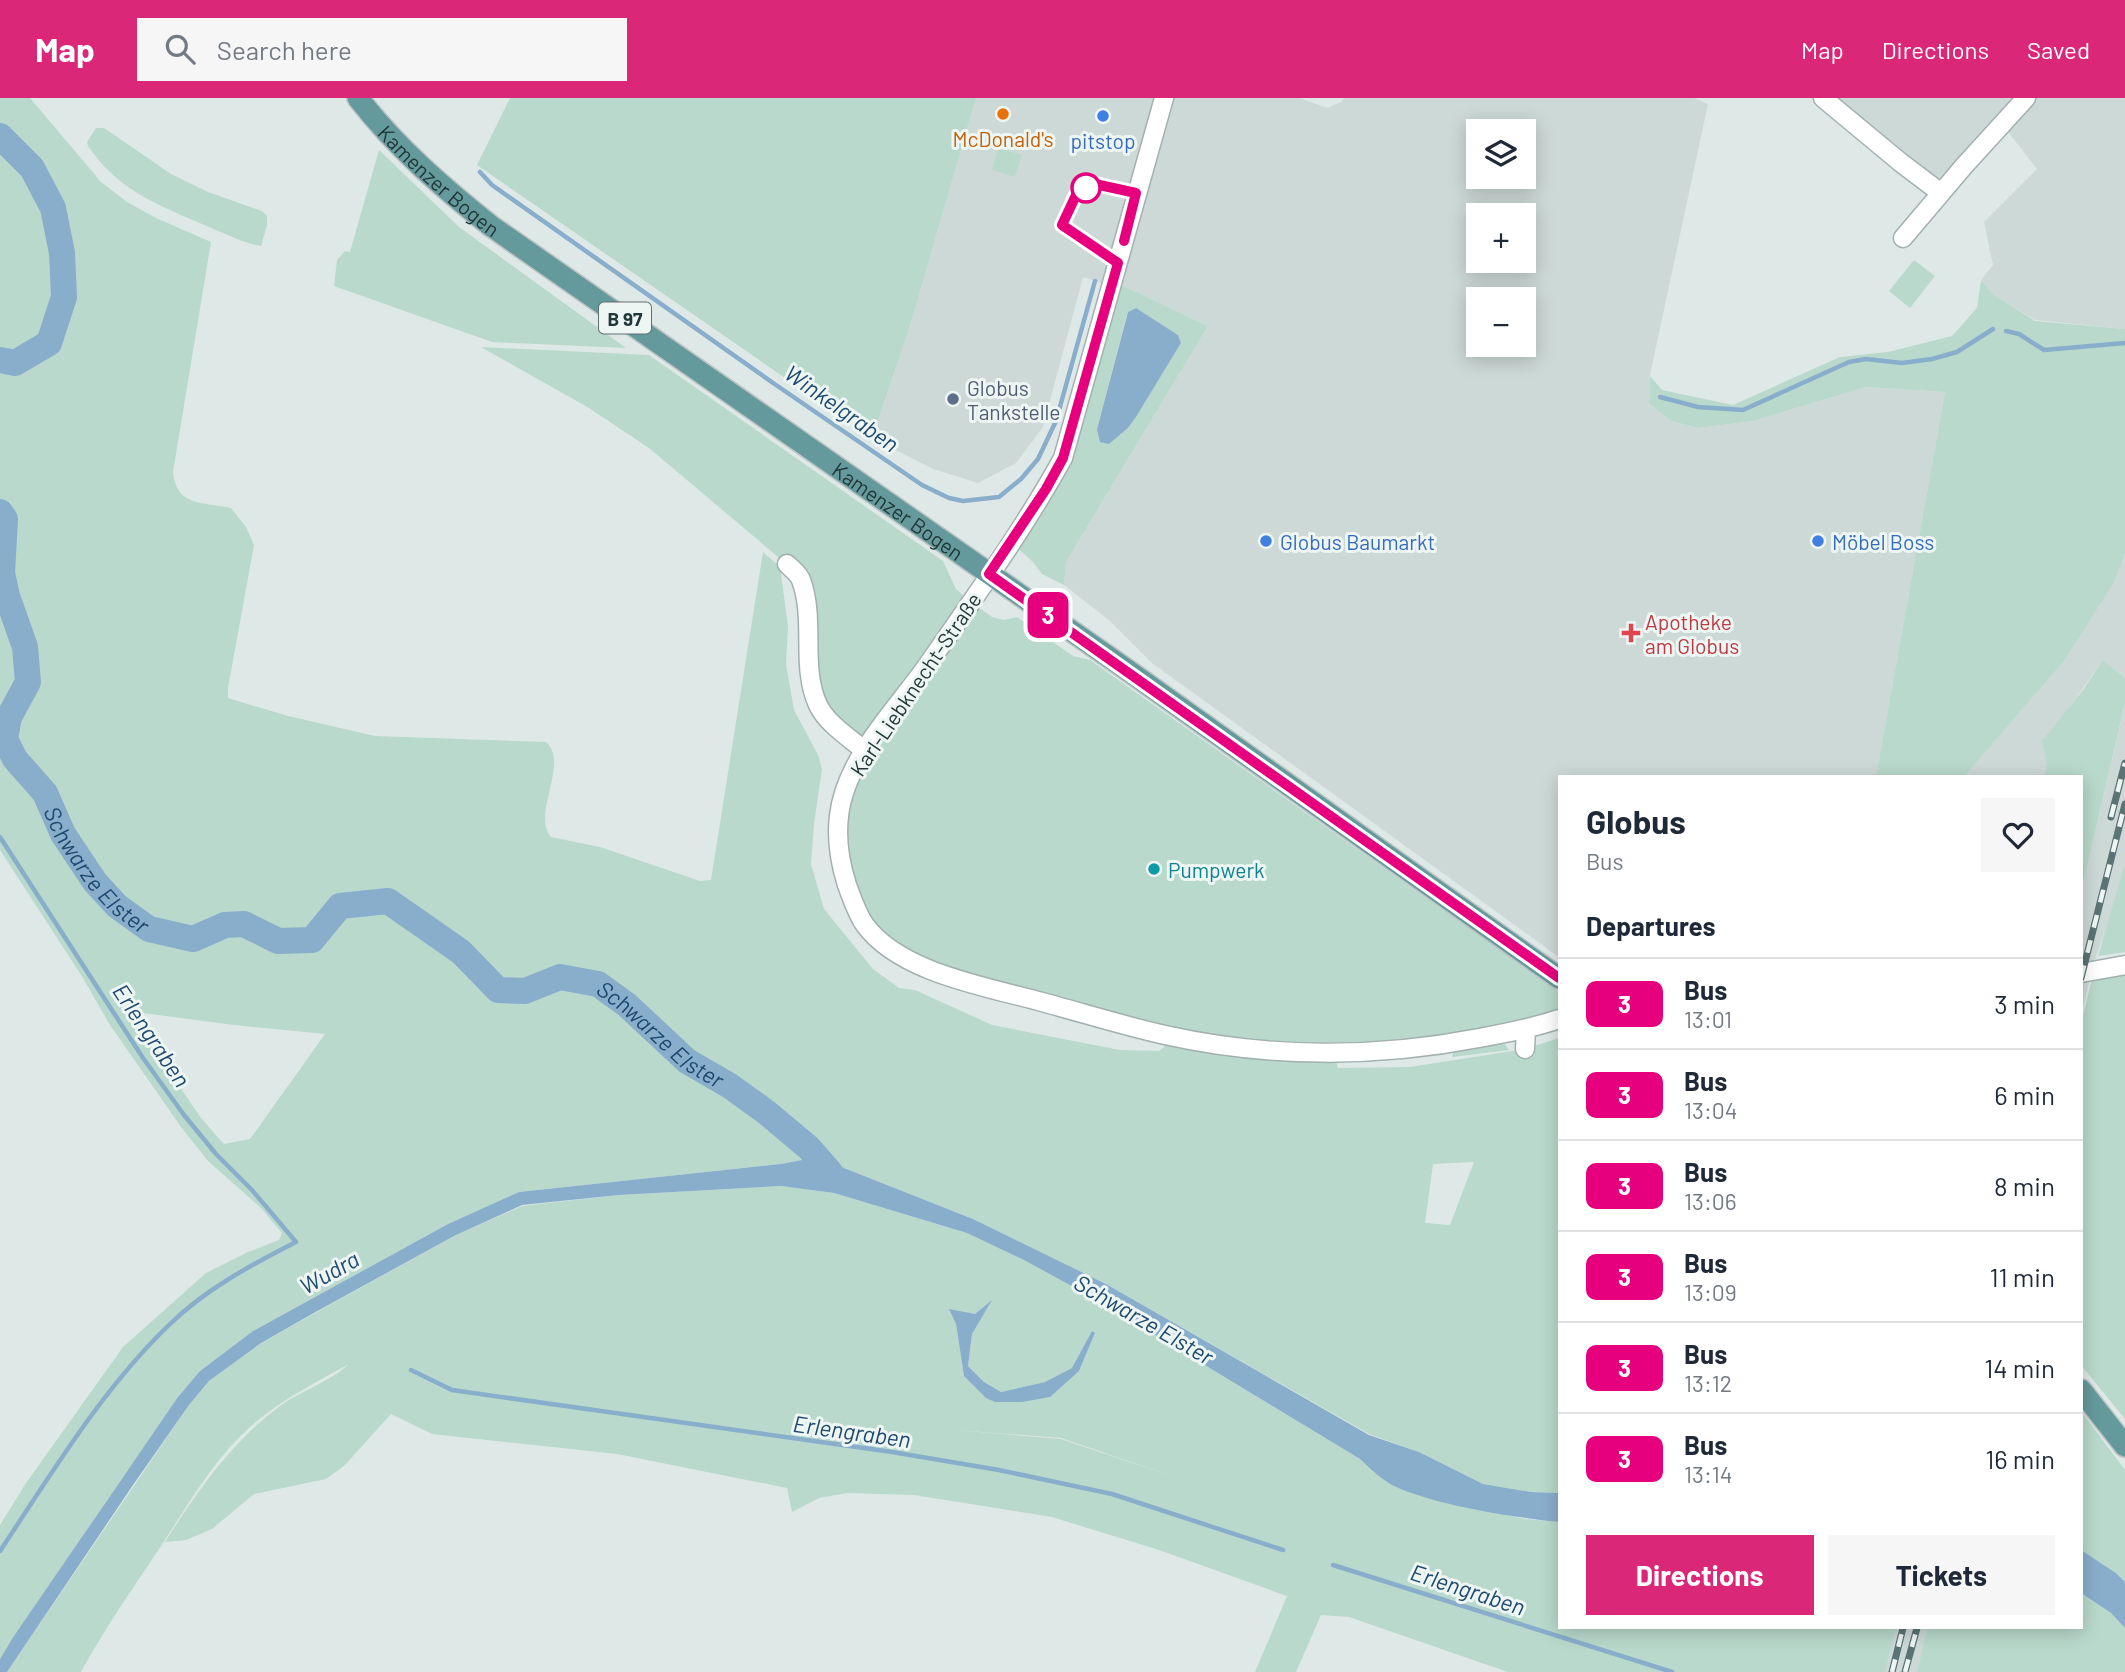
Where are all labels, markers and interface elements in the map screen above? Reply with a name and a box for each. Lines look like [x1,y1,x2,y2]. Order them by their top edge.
search box [137,18,627,81]
text: Map [35,29,95,69]
icon: search [161,30,199,68]
text: Search here [217,34,352,65]
text: Map [1801,35,1844,64]
text: Directions [1882,35,1989,64]
text: Saved [2027,35,2090,64]
marker: McDonald's [995,106,1011,122]
marker: pitstop [1095,108,1111,124]
street label: Kamenzer Bogen [374,119,505,241]
map controls [1466,119,1536,357]
button: layers [1466,119,1536,189]
place label: McDonald's [952,126,1054,151]
place label: pitstop [1070,128,1136,153]
unlabelled marker [1071,173,1101,203]
button: + [1466,203,1536,273]
button: − [1466,287,1536,357]
road number: B 97 [599,302,651,333]
water label: Winkelgraben [780,358,904,458]
place label: Globus Tankstelle [967,375,1061,424]
marker: Globus Tankstelle [945,391,961,407]
street label: Kamenzer Bogen [828,456,969,565]
place label: Globus Baumarkt [1280,529,1435,554]
place label: Möbel Boss [1832,529,1934,554]
marker: Globus Baumarkt [1258,533,1274,549]
marker: Möbel Boss [1810,533,1826,549]
street label: Karl-Liebknecht-Straße [844,587,986,781]
line badge: 3 [1025,592,1071,638]
text: 3 [1042,600,1054,629]
place label: Apotheke am Globus [1645,609,1739,658]
marker: Apotheke am Globus [1623,625,1639,641]
button: heart [1981,798,2055,872]
text: Globus [1586,801,1686,841]
water label: Schwarze Elster [38,802,156,939]
text: Bus [1586,847,1624,875]
place label: Pumpwerk [1168,857,1265,882]
marker: Pumpwerk [1146,861,1162,877]
text: Departures [1586,910,1716,941]
water label: Schwarze Elster [592,974,730,1094]
text: Bus [1684,974,1727,1005]
water label: Erlengraben [107,978,197,1092]
text: 3 min [1994,988,2055,1019]
text: 3 [1618,989,1631,1018]
text: 13:01 [1684,1005,1732,1033]
text: Bus [1684,1065,1727,1096]
text: 6 min [1994,1079,2055,1110]
text: 3 [1618,1080,1631,1109]
text: 13:04 [1684,1096,1737,1124]
text: Bus [1684,1156,1727,1187]
text: 8 min [1994,1170,2055,1201]
text: 3 [1618,1171,1631,1200]
text: 13:06 [1684,1187,1737,1215]
water label: Wudra [294,1244,364,1300]
text: Bus [1684,1247,1727,1278]
text: 11 min [1989,1261,2055,1292]
text: 3 [1618,1262,1631,1291]
water label: Schwarze Elster [1070,1268,1219,1371]
text: 13:09 [1684,1278,1737,1306]
text: Bus [1684,1338,1727,1369]
text: 14 min [1984,1352,2055,1383]
text: 3 [1618,1353,1631,1382]
text: 13:12 [1684,1369,1732,1397]
water label: Erlengraben [791,1409,913,1453]
text: Bus [1684,1429,1727,1460]
text: 16 min [1985,1443,2055,1474]
text: 3 [1618,1444,1631,1473]
text: 13:14 [1684,1460,1732,1488]
button: Directions [1586,1535,1814,1615]
button: Tickets [1828,1535,2055,1615]
water label: Erlengraben [1407,1557,1529,1621]

